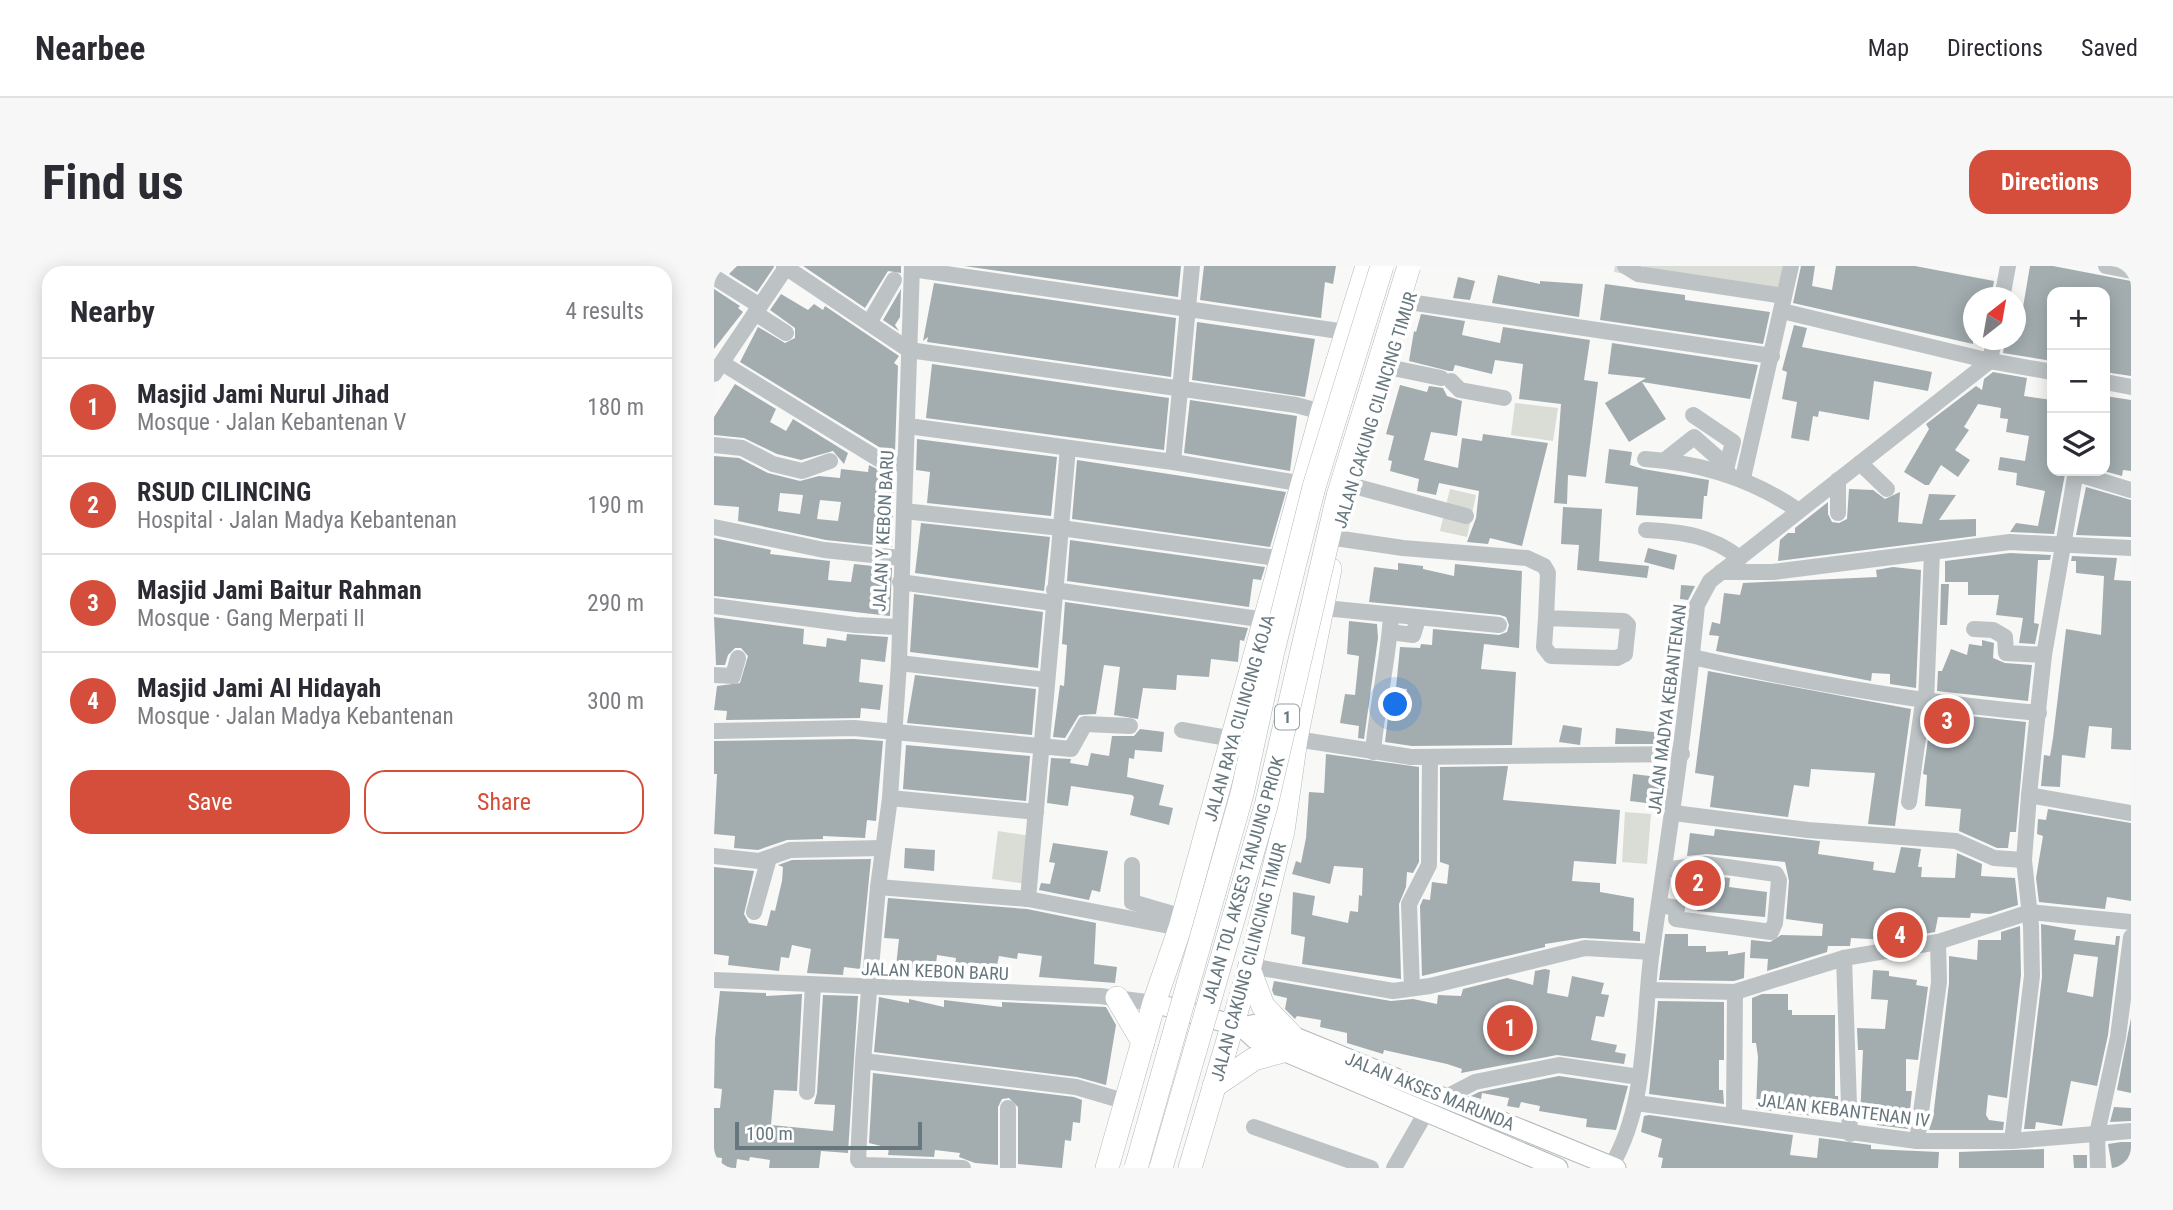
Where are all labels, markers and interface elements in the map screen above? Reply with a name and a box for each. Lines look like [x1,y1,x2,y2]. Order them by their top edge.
text: Nearbee [35,29,145,68]
text: Map [1868,34,1909,62]
text: Directions [1947,34,2043,62]
text: Saved [2081,34,2138,62]
button: Directions [1969,150,2131,214]
text: Find us [42,154,184,211]
north arrow [1963,287,2026,350]
map controls [2047,287,2110,476]
button: + [2047,287,2110,350]
street label: JALAN CAKUNG CILINCING TIMUR [1329,289,1421,531]
text: Nearby [70,294,155,329]
text: 4 results [566,298,644,325]
button: − [2047,350,2110,413]
text: Masjid Jami Nurul Jihad [137,379,389,409]
text: 1 [87,394,99,421]
text: 180 m [587,394,644,421]
text: Mosque · Jalan Kebantenan V [137,409,406,436]
button: layers [2047,413,2110,476]
street label: JALAN Y KEBON BARU [868,450,898,612]
text: RSUD CILINCING [137,477,311,507]
text: 2 [87,492,99,519]
text: 190 m [587,492,644,519]
text: Hospital · Jalan Madya Kebantenan [137,507,457,534]
text: Masjid Jami Baitur Rahman [137,575,422,605]
text: 3 [87,590,99,617]
text: 290 m [587,590,644,617]
street label: JALAN MADYA KEBANTENAN [1644,603,1690,815]
text: Mosque · Gang Merpati II [137,605,365,632]
street label: JALAN RAYA CILINCING KOJA [1199,612,1279,824]
text: Masjid Jami Al Hidayah [137,673,381,703]
your location [1378,687,1412,721]
text: 4 [87,688,99,715]
text: 300 m [587,688,644,715]
pin: 3 [1924,695,1970,747]
text: Mosque · Jalan Madya Kebantenan [137,703,454,730]
road number: 1 [1275,704,1299,730]
street label: JALAN TOL AKSES TANJUNG PRIOK [1198,754,1289,1006]
button: Save [70,770,350,834]
button: Share [364,770,644,834]
street label: JALAN CAKUNG CILINCING TIMUR [1206,840,1290,1084]
pin: 2 [1675,857,1721,909]
pin: 4 [1877,909,1923,961]
street label: JALAN KEBON BARU [861,958,1009,984]
pin: 1 [1487,1002,1533,1054]
street label: JALAN AKSES MARUNDA [1342,1047,1518,1135]
street label: JALAN KEBANTENAN IV [1757,1089,1931,1131]
scale bar [735,1119,922,1151]
text: 100 m [746,1122,793,1145]

